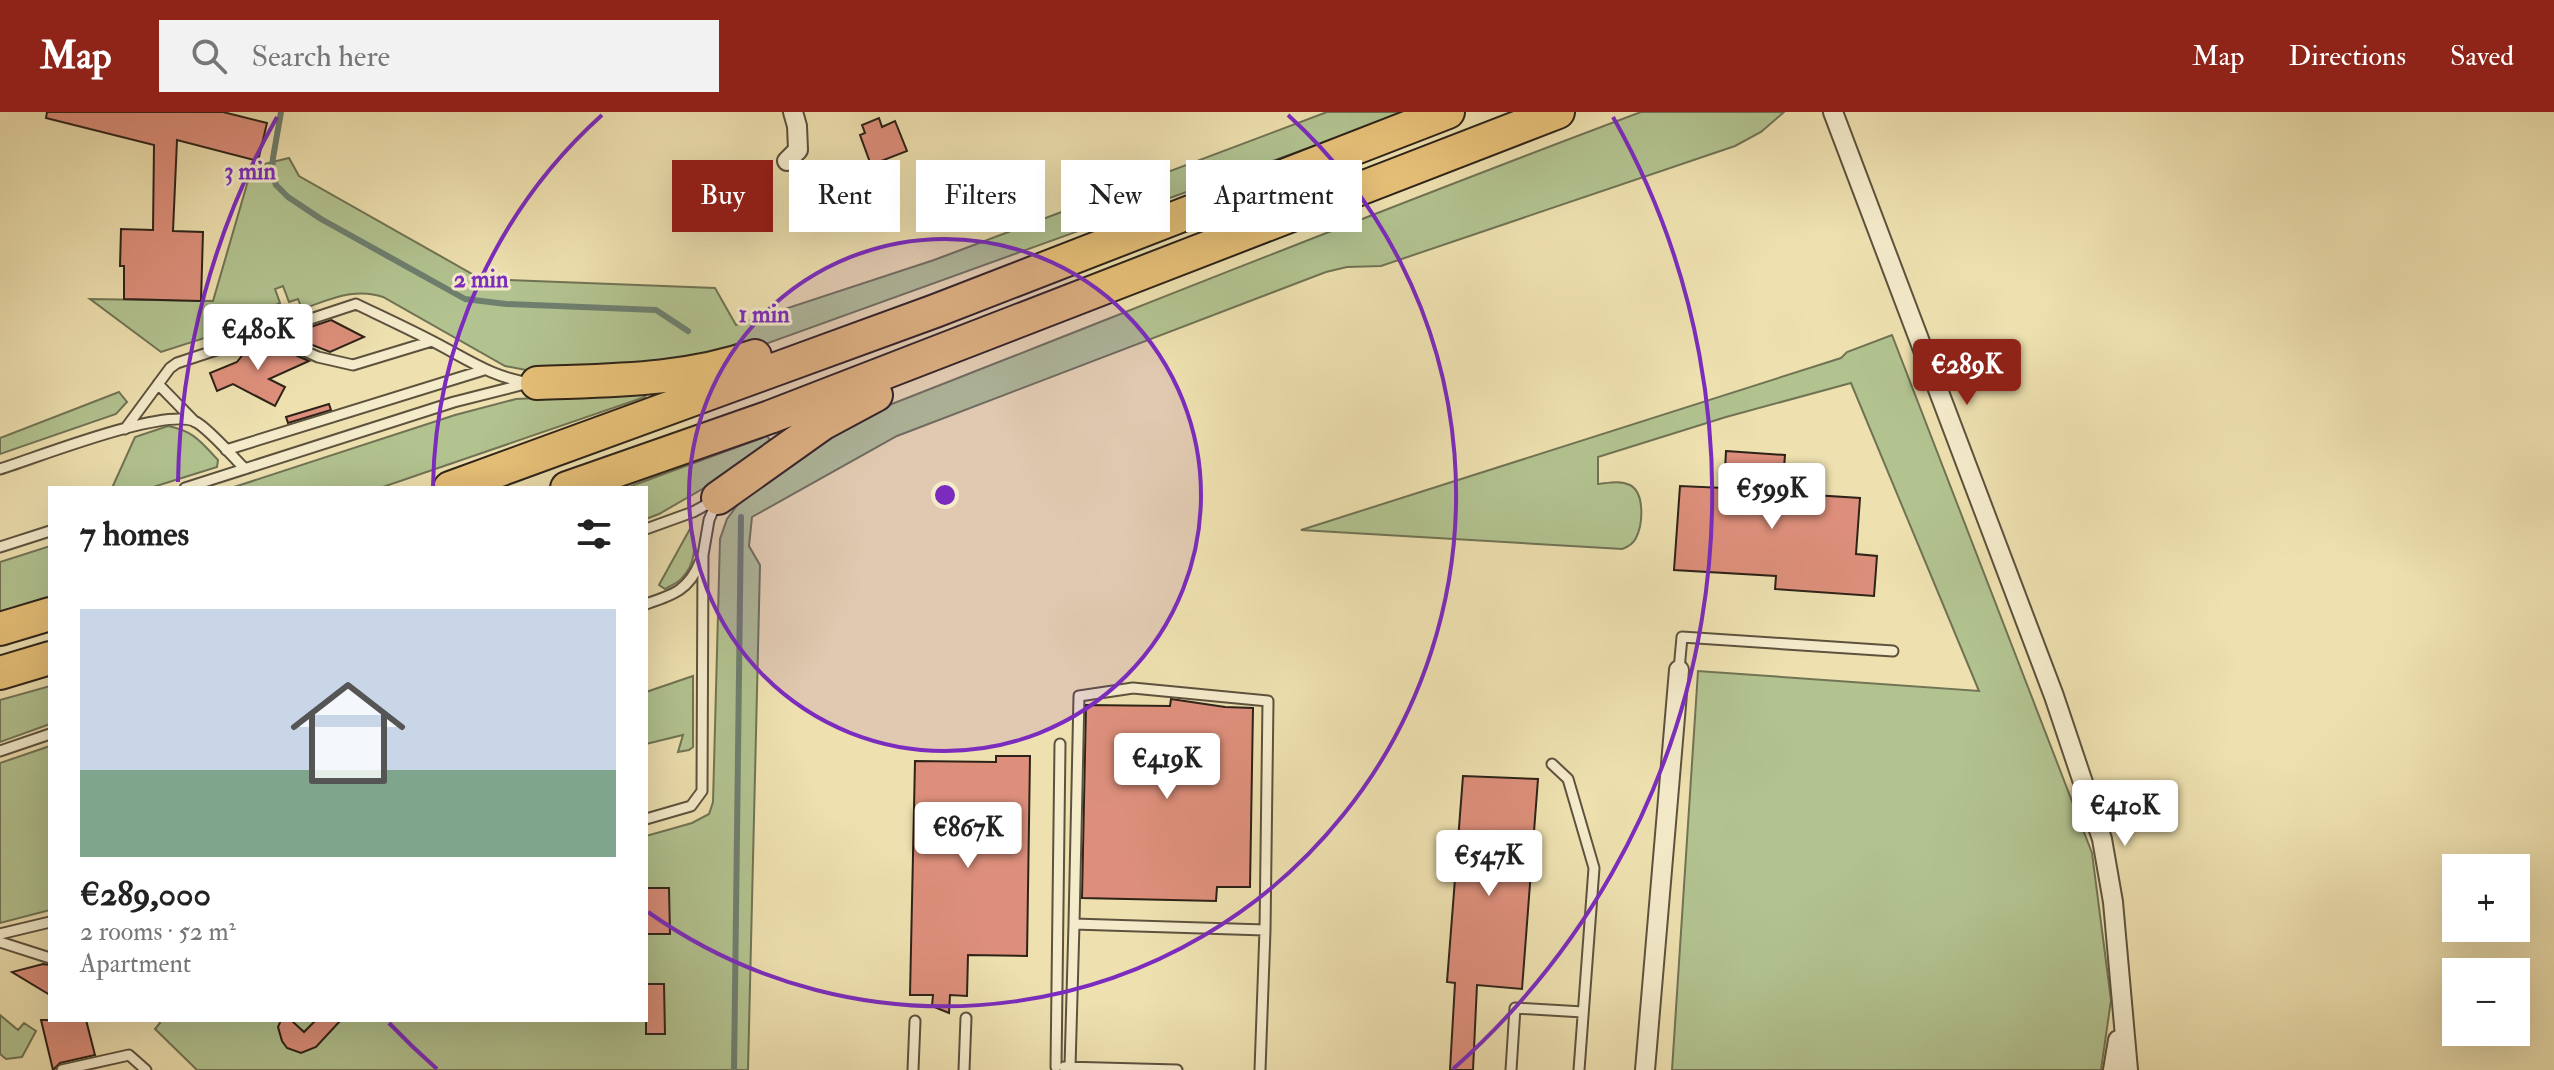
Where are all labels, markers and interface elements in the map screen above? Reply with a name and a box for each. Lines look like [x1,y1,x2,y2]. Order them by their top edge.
search box [159,20,719,92]
text: Map [40,32,111,80]
icon: search [187,34,231,78]
text: Search here [251,38,390,75]
text: Map [2192,39,2245,74]
text: Directions [2289,39,2406,74]
text: Saved [2450,39,2514,74]
text: 3 min [224,156,276,187]
chip: Buy [672,160,773,232]
chip: Rent [789,160,900,232]
chip: Filters [916,160,1045,232]
chip: New [1061,160,1170,232]
chip: Apartment [1186,160,1362,232]
text: 2 min [454,264,509,295]
text: 1 min [739,299,790,330]
pin: €480K [202,304,314,372]
text: €480K [222,314,294,346]
pin: €289K [1911,339,2023,407]
text: €289K [1931,349,2003,381]
pin: €599K [1716,463,1828,531]
text: €599K [1736,473,1808,505]
centre of rings [931,481,959,509]
icon: filters [572,512,616,556]
text: 7 homes [80,513,189,556]
icon: home [276,661,420,805]
pin: €419K [1111,733,1223,801]
text: €419K [1132,743,1202,775]
pin: €410K [2069,780,2181,848]
text: €410K [2090,790,2160,822]
pin: €867K [912,802,1024,870]
text: €867K [933,812,1003,844]
pin: €547K [1433,830,1545,898]
text: €547K [1454,840,1524,872]
map controls [2442,854,2530,1046]
button: + [2442,854,2530,942]
text: €289,000 [80,873,211,916]
text: 2 rooms · 52 m² [80,916,236,948]
text: Apartment [80,948,191,980]
button: − [2442,958,2530,1046]

